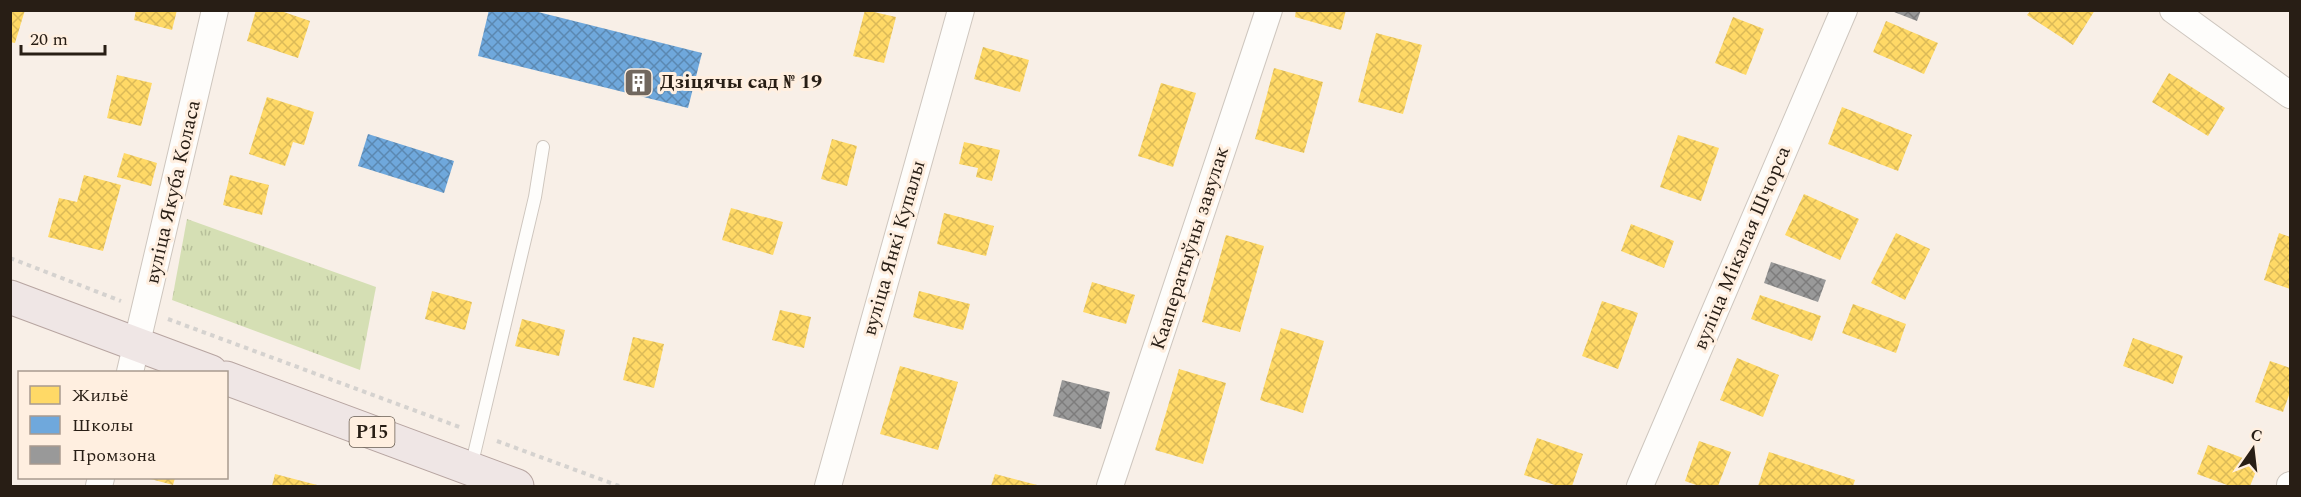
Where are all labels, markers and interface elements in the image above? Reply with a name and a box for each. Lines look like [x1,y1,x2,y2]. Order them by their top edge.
scale bar [21,18,105,56]
text: 20 m [30,26,68,53]
building icon: Дзіцячы сад № 19 [623,66,655,98]
place label: Дзіцячы сад № 19 [660,67,822,97]
street label: вуліца Якуба Коласа [137,97,209,287]
street label: вуліца Мікалая Шчорса [1685,141,1799,355]
street label: Кааператыўны завулак [1143,142,1237,354]
street label: вуліца Янкі Купалы [855,157,933,339]
legend [18,371,228,479]
text: Жильё [72,382,128,409]
text: Школы [72,412,133,439]
road number: Р15 [350,417,394,447]
north arrow [2223,419,2283,479]
text: С [2248,422,2265,448]
text: Промзона [72,442,156,469]

